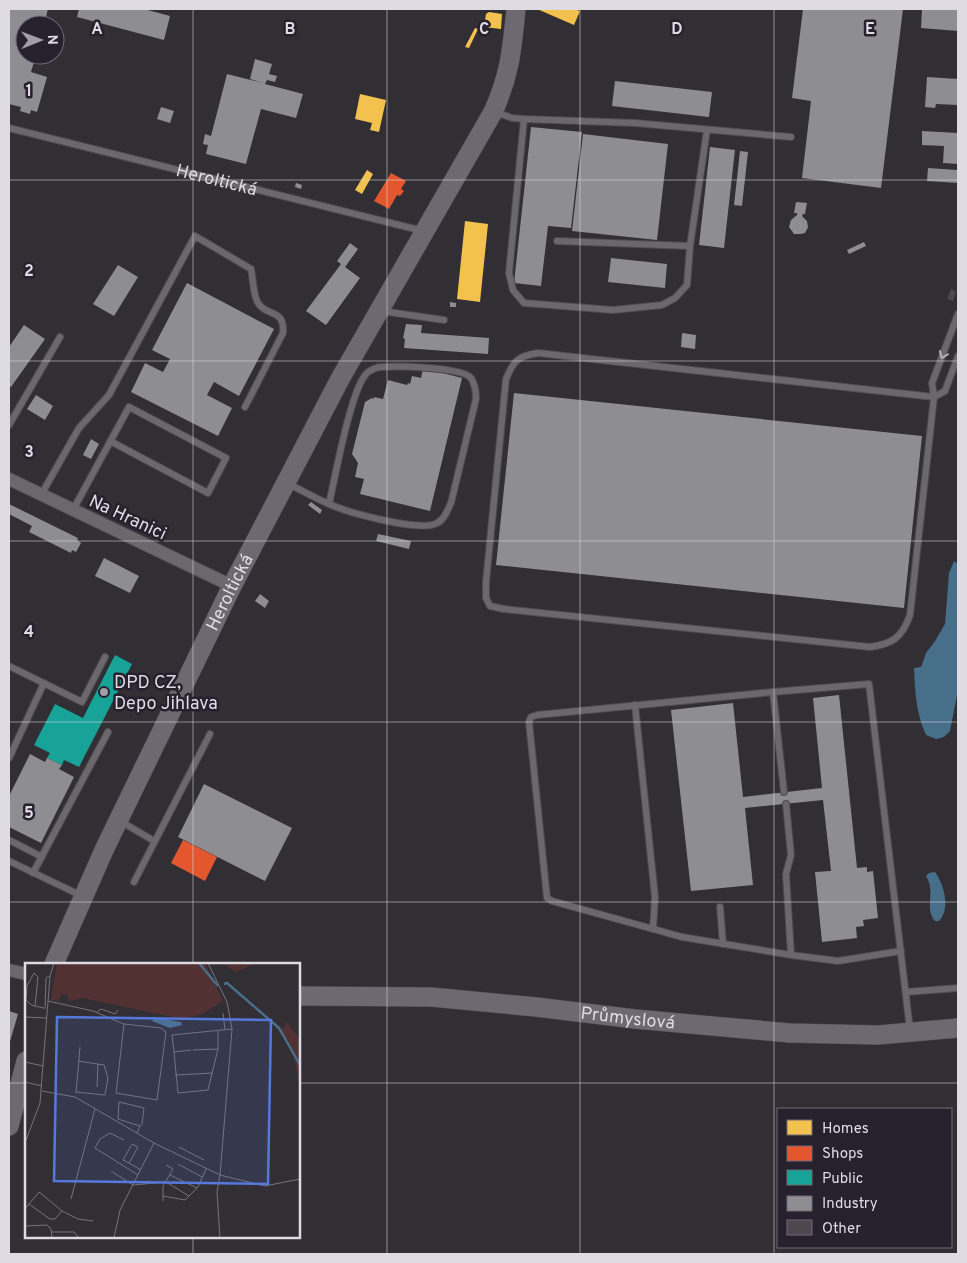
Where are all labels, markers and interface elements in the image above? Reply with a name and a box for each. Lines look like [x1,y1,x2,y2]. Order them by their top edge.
north arrow [15,15,65,65]
text: A [91,20,103,40]
text: B [284,20,296,40]
text: C [479,20,489,40]
text: D [671,20,683,40]
text: E [865,20,875,40]
text: N [43,35,60,45]
text: 1 [26,82,32,102]
street label: Heroltická [173,160,259,202]
text: 2 [24,262,34,282]
one-way arrow [939,350,949,359]
text: 3 [24,443,34,463]
street label: Na Hranici [85,490,170,546]
street label: Heroltická [202,551,260,635]
text: 4 [24,623,34,643]
place label: DPD CZ, Depo Jihlava [114,672,218,716]
marker: DPD CZ, Depo Jihlava [98,686,110,698]
text: 5 [24,804,34,824]
inset map [25,963,300,1238]
street label: Průmyslová [579,1002,676,1036]
legend [777,1108,952,1248]
text: Homes [822,1120,869,1139]
text: Shops [822,1145,863,1164]
text: Public [822,1170,863,1189]
text: Industry [822,1195,878,1214]
text: Other [822,1220,861,1239]

